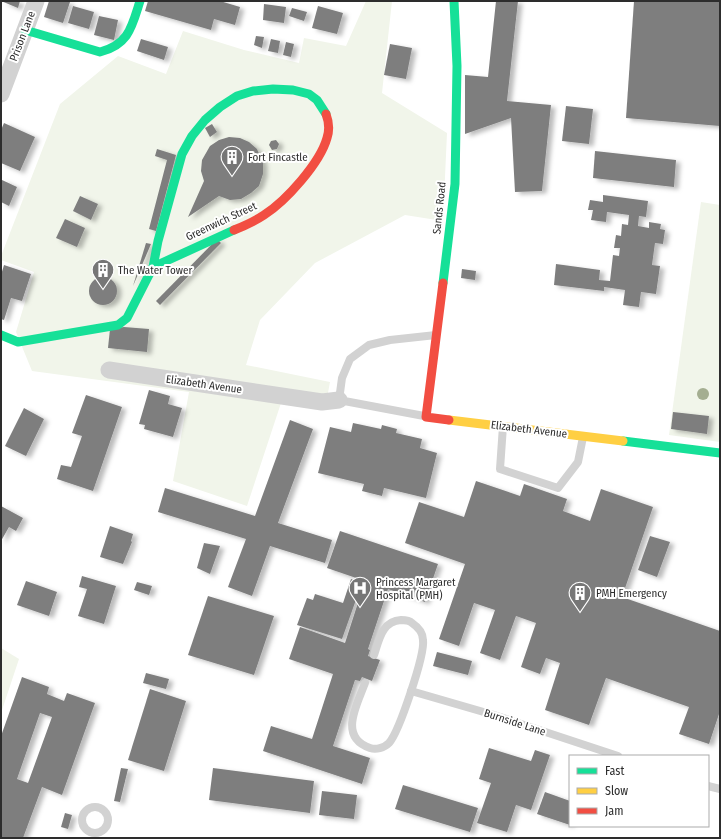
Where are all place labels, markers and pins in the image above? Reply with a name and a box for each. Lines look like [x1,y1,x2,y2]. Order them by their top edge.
building icon: Fort Fincastle [219,144,245,177]
place label: Fort Fincastle [248,151,308,164]
building icon: The Water Tower [90,257,116,290]
place label: The Water Tower [118,264,192,277]
hospital icon: Princess Margaret Hospital (PMH) [347,575,373,608]
place label: Princess Margaret Hospital (PMH) [376,576,456,602]
building icon: PMH Emergency [567,580,593,613]
place label: PMH Emergency [596,587,667,600]

